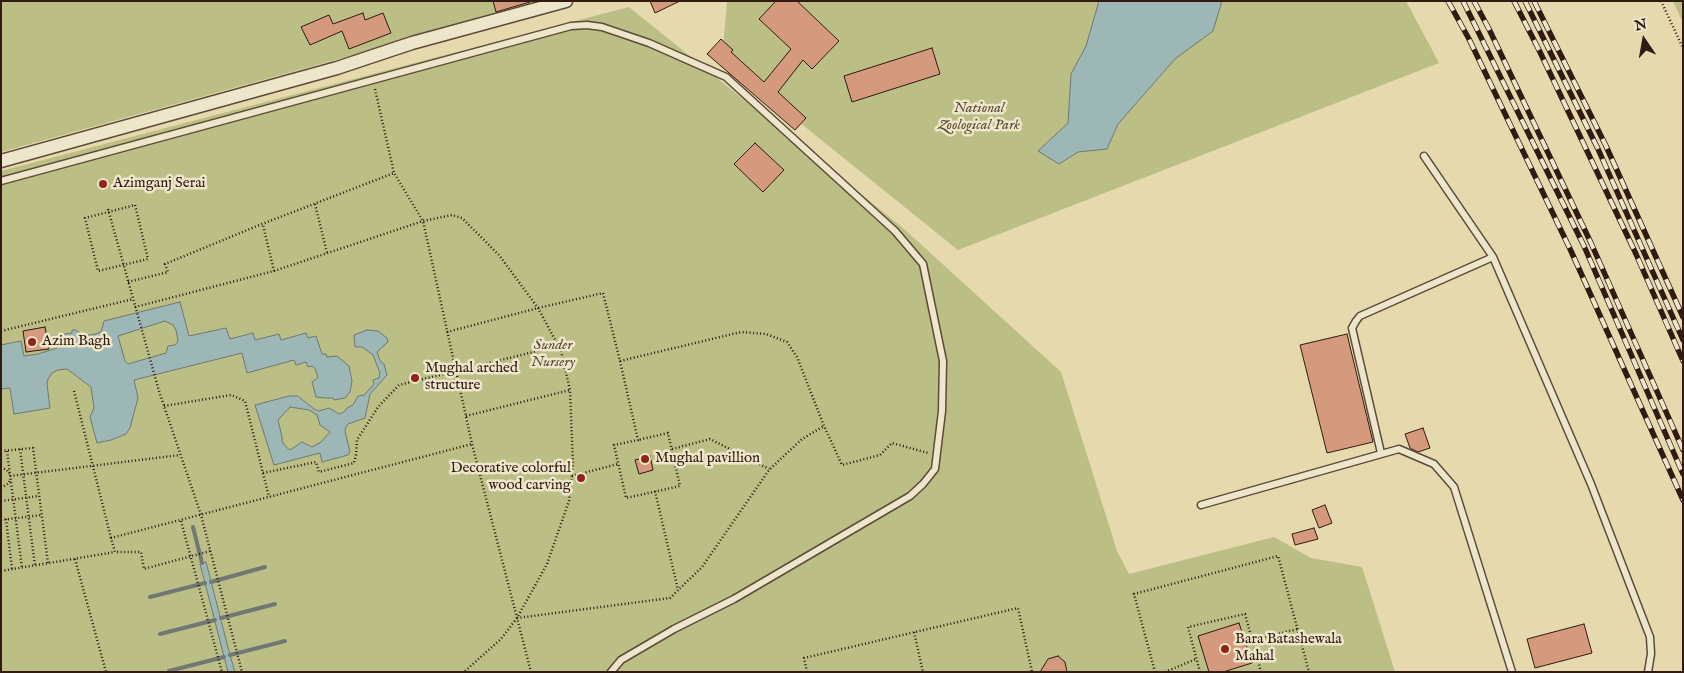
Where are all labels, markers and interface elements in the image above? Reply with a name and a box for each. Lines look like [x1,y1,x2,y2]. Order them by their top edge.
north arrow [1619,15,1669,65]
text: N [1633,15,1649,35]
park label: National Zoological Park [938,100,1020,135]
place label: Azimganj Serai [113,175,206,193]
marker: Azimganj Serai [97,178,109,190]
place label: Azim Bagh [42,333,110,351]
marker: Azim Bagh [26,336,38,348]
park label: Sunder Nursery [531,337,575,372]
place label: Mughal arched structure [425,360,518,395]
marker: Mughal arched structure [409,372,421,384]
place label: Mughal pavillion [655,450,760,468]
marker: Mughal pavillion [639,453,651,465]
place label: Decorative colorful wood carving [450,460,571,495]
marker: Decorative colorful wood carving [575,472,587,484]
place label: Bara Batashewala Mahal [1235,631,1342,666]
marker: Bara Batashewala Mahal [1219,643,1231,655]

